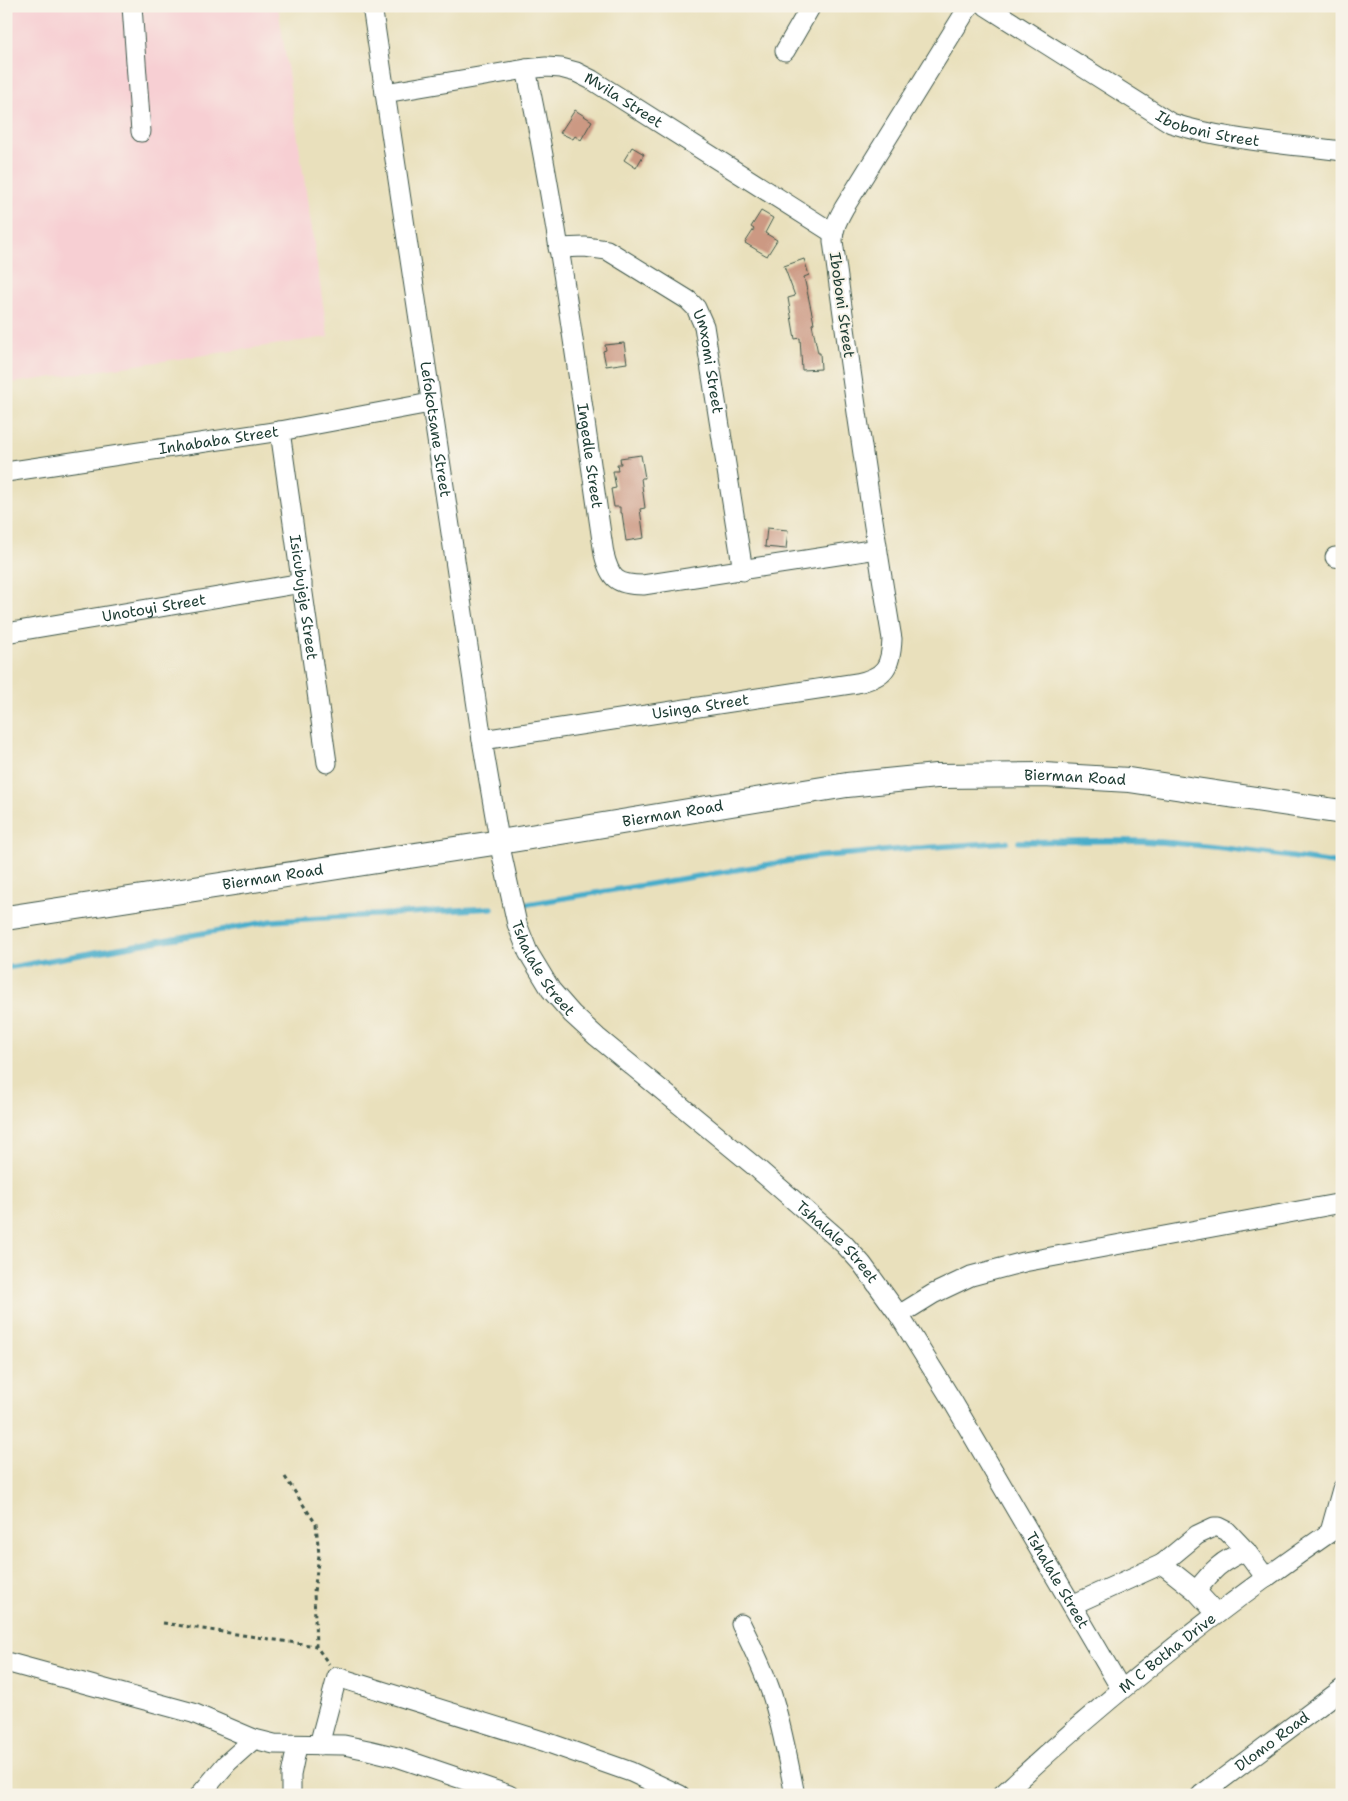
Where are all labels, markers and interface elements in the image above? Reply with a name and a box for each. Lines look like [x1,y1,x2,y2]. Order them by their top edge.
street label: Mvila Street [581,68,667,132]
street label: Iboboni Street [1152,106,1261,151]
street label: Iboboni Street [825,251,859,359]
street label: Umxomi Street [688,306,728,415]
street label: Lefokotsane Street [415,360,455,499]
street label: Ingedle Street [572,402,607,510]
street label: Inhababa Street [157,421,280,459]
street label: Isicubujeje Street [285,533,322,661]
street label: Unotoyi Street [100,589,207,627]
street label: Usinga Street [651,690,750,724]
street label: Bierman Road [1024,765,1127,790]
street label: Bierman Road [621,795,725,832]
street label: Bierman Road [221,859,325,895]
street label: Tshalale Street [507,917,579,1020]
street label: Tshalale Street [792,1197,883,1287]
street label: Tshalale Street [1021,1528,1093,1632]
street label: M C Botha Drive [1115,1608,1220,1698]
street label: Dlomo Road [1231,1707,1314,1776]

